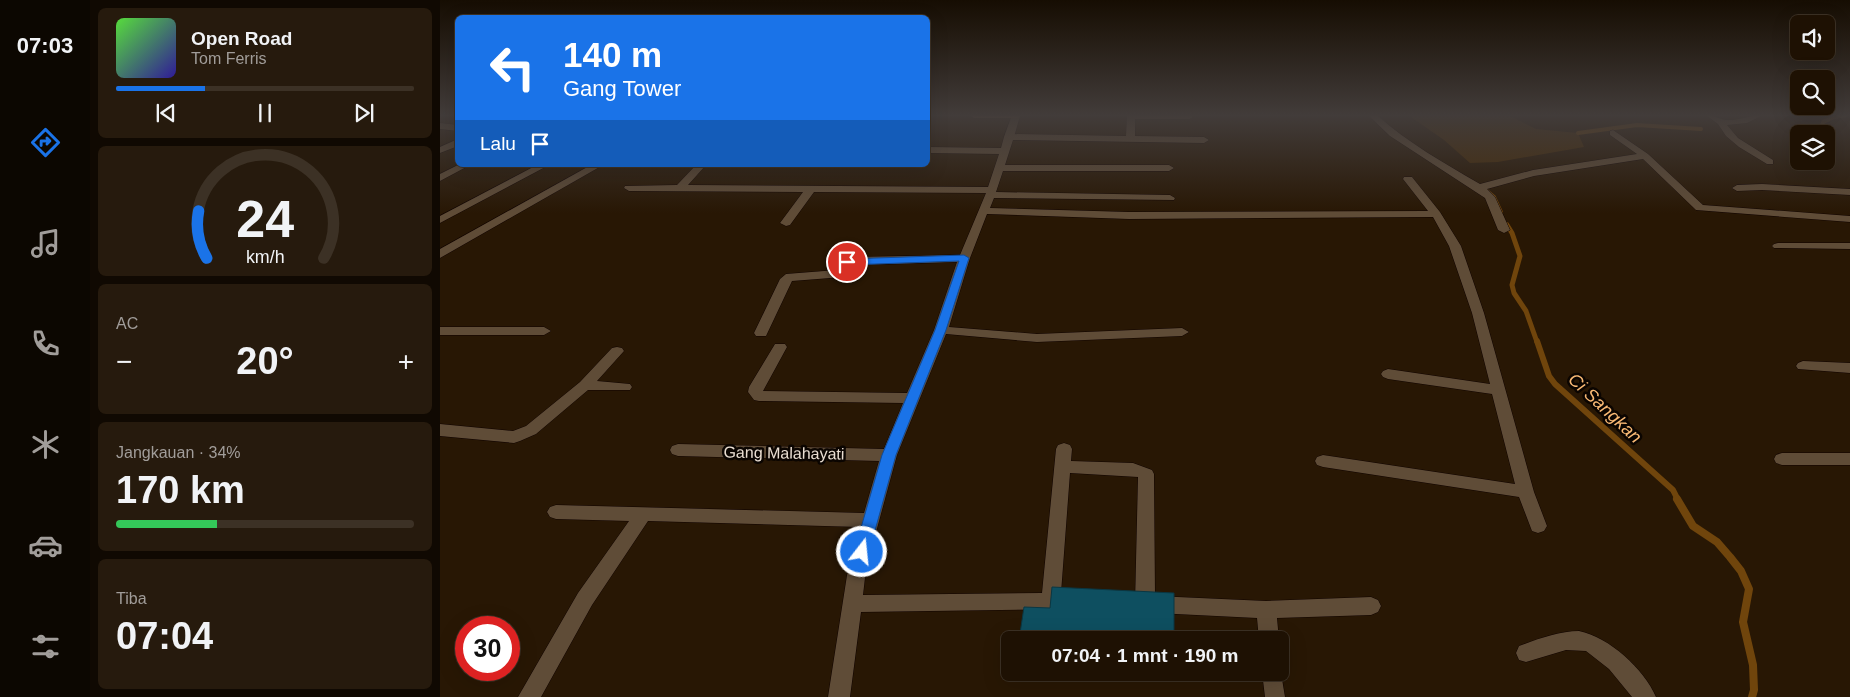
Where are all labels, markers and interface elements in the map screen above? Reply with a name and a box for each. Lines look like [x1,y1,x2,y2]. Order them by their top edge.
map controls [1790,15,1835,170]
button: sound [1790,15,1835,60]
text: Open Road [191,28,292,49]
text: 07:03 [17,33,73,58]
icon: left [480,35,545,100]
text: 140 m [563,35,662,74]
text: Tom Ferris [191,50,267,67]
button: search [1790,70,1835,115]
text: Gang Tower [563,76,681,101]
icon: previous [152,99,180,127]
icon: pause [251,99,279,127]
icon: next [350,99,378,127]
icon: directions [28,125,63,160]
button: layers [1790,125,1835,170]
icon: arrive [526,130,554,158]
text: Lalu [480,133,516,154]
text: 24 [236,190,294,248]
icon: music [28,226,63,261]
pin [826,241,868,283]
text: km/h [246,247,284,267]
icon: arrive [833,248,861,276]
text: AC [116,315,138,332]
icon: phone [28,326,63,361]
text: 20° [236,340,294,382]
text: − [116,346,132,377]
text: + [398,346,414,377]
water label: Ci Sangkan [1564,369,1646,447]
icon: climate [28,427,63,462]
street label: Gang Malahayati [723,443,845,463]
text: Jangkauan · 34% [116,444,241,461]
text: 170 km [116,469,245,511]
position arrow [835,525,887,577]
icon: car [28,528,63,563]
text: Tiba [116,590,147,607]
text: 07:04 [116,615,213,657]
speed limit sign: 30 [455,616,520,681]
icon: filters [28,629,63,664]
text: 07:04 · 1 mnt · 190 m [1052,645,1238,666]

